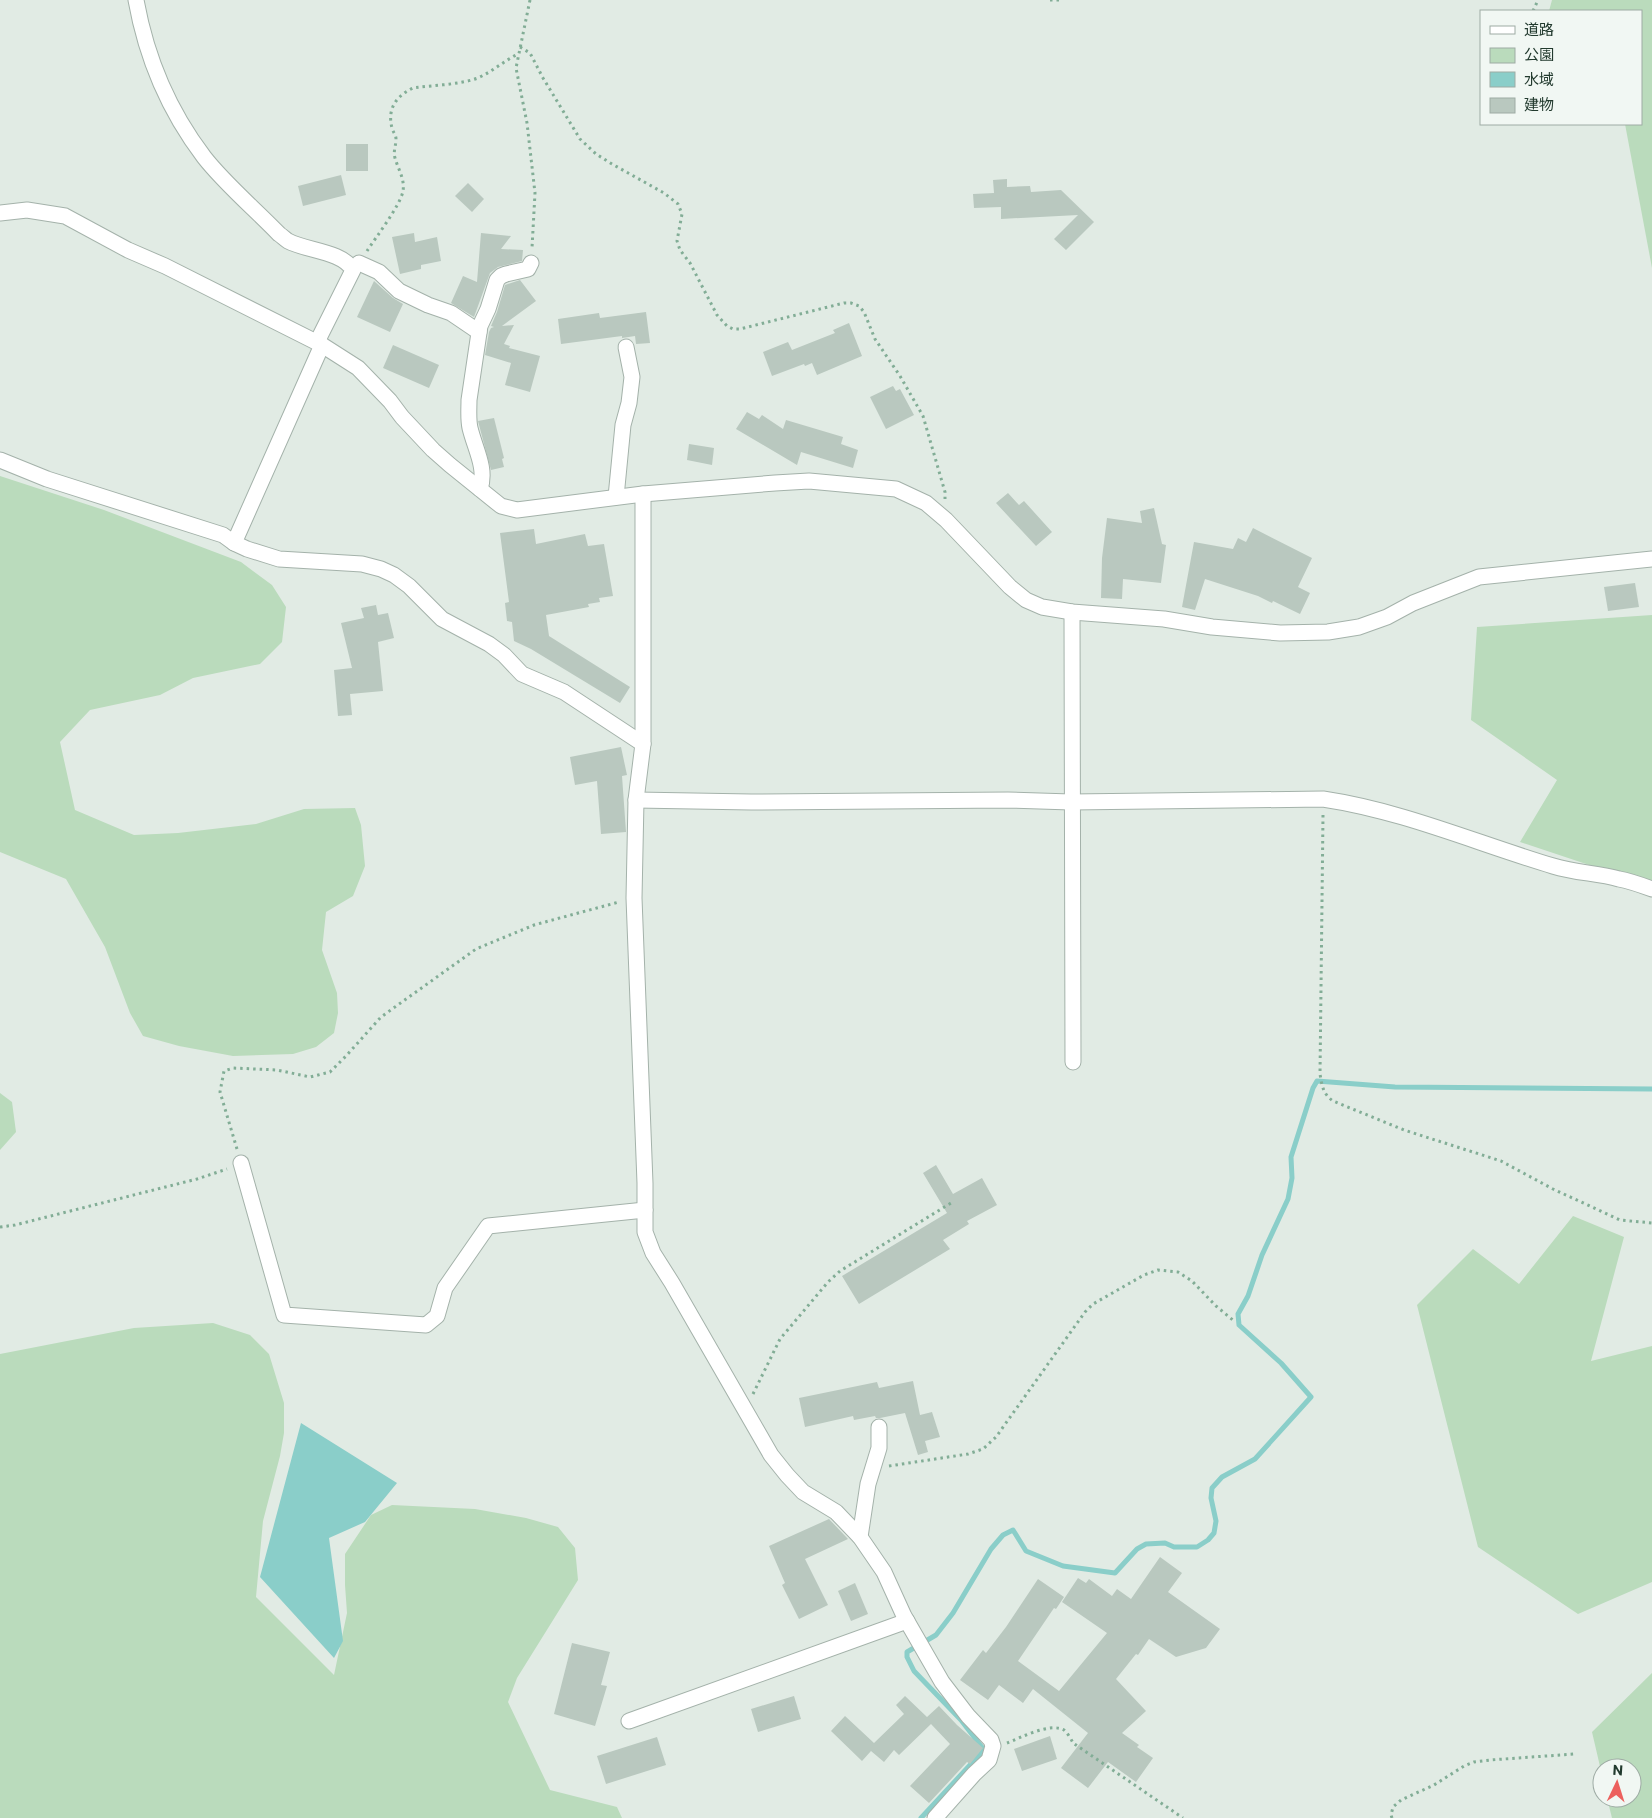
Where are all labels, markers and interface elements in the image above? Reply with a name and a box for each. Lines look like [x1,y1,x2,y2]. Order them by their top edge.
legend [1480,10,1642,125]
text: 道路 [1524,20,1554,38]
text: 公園 [1524,45,1554,63]
text: 水域 [1524,70,1554,88]
text: 建物 [1524,95,1554,113]
north arrow [1592,1758,1642,1808]
text: N [1612,1761,1624,1778]

